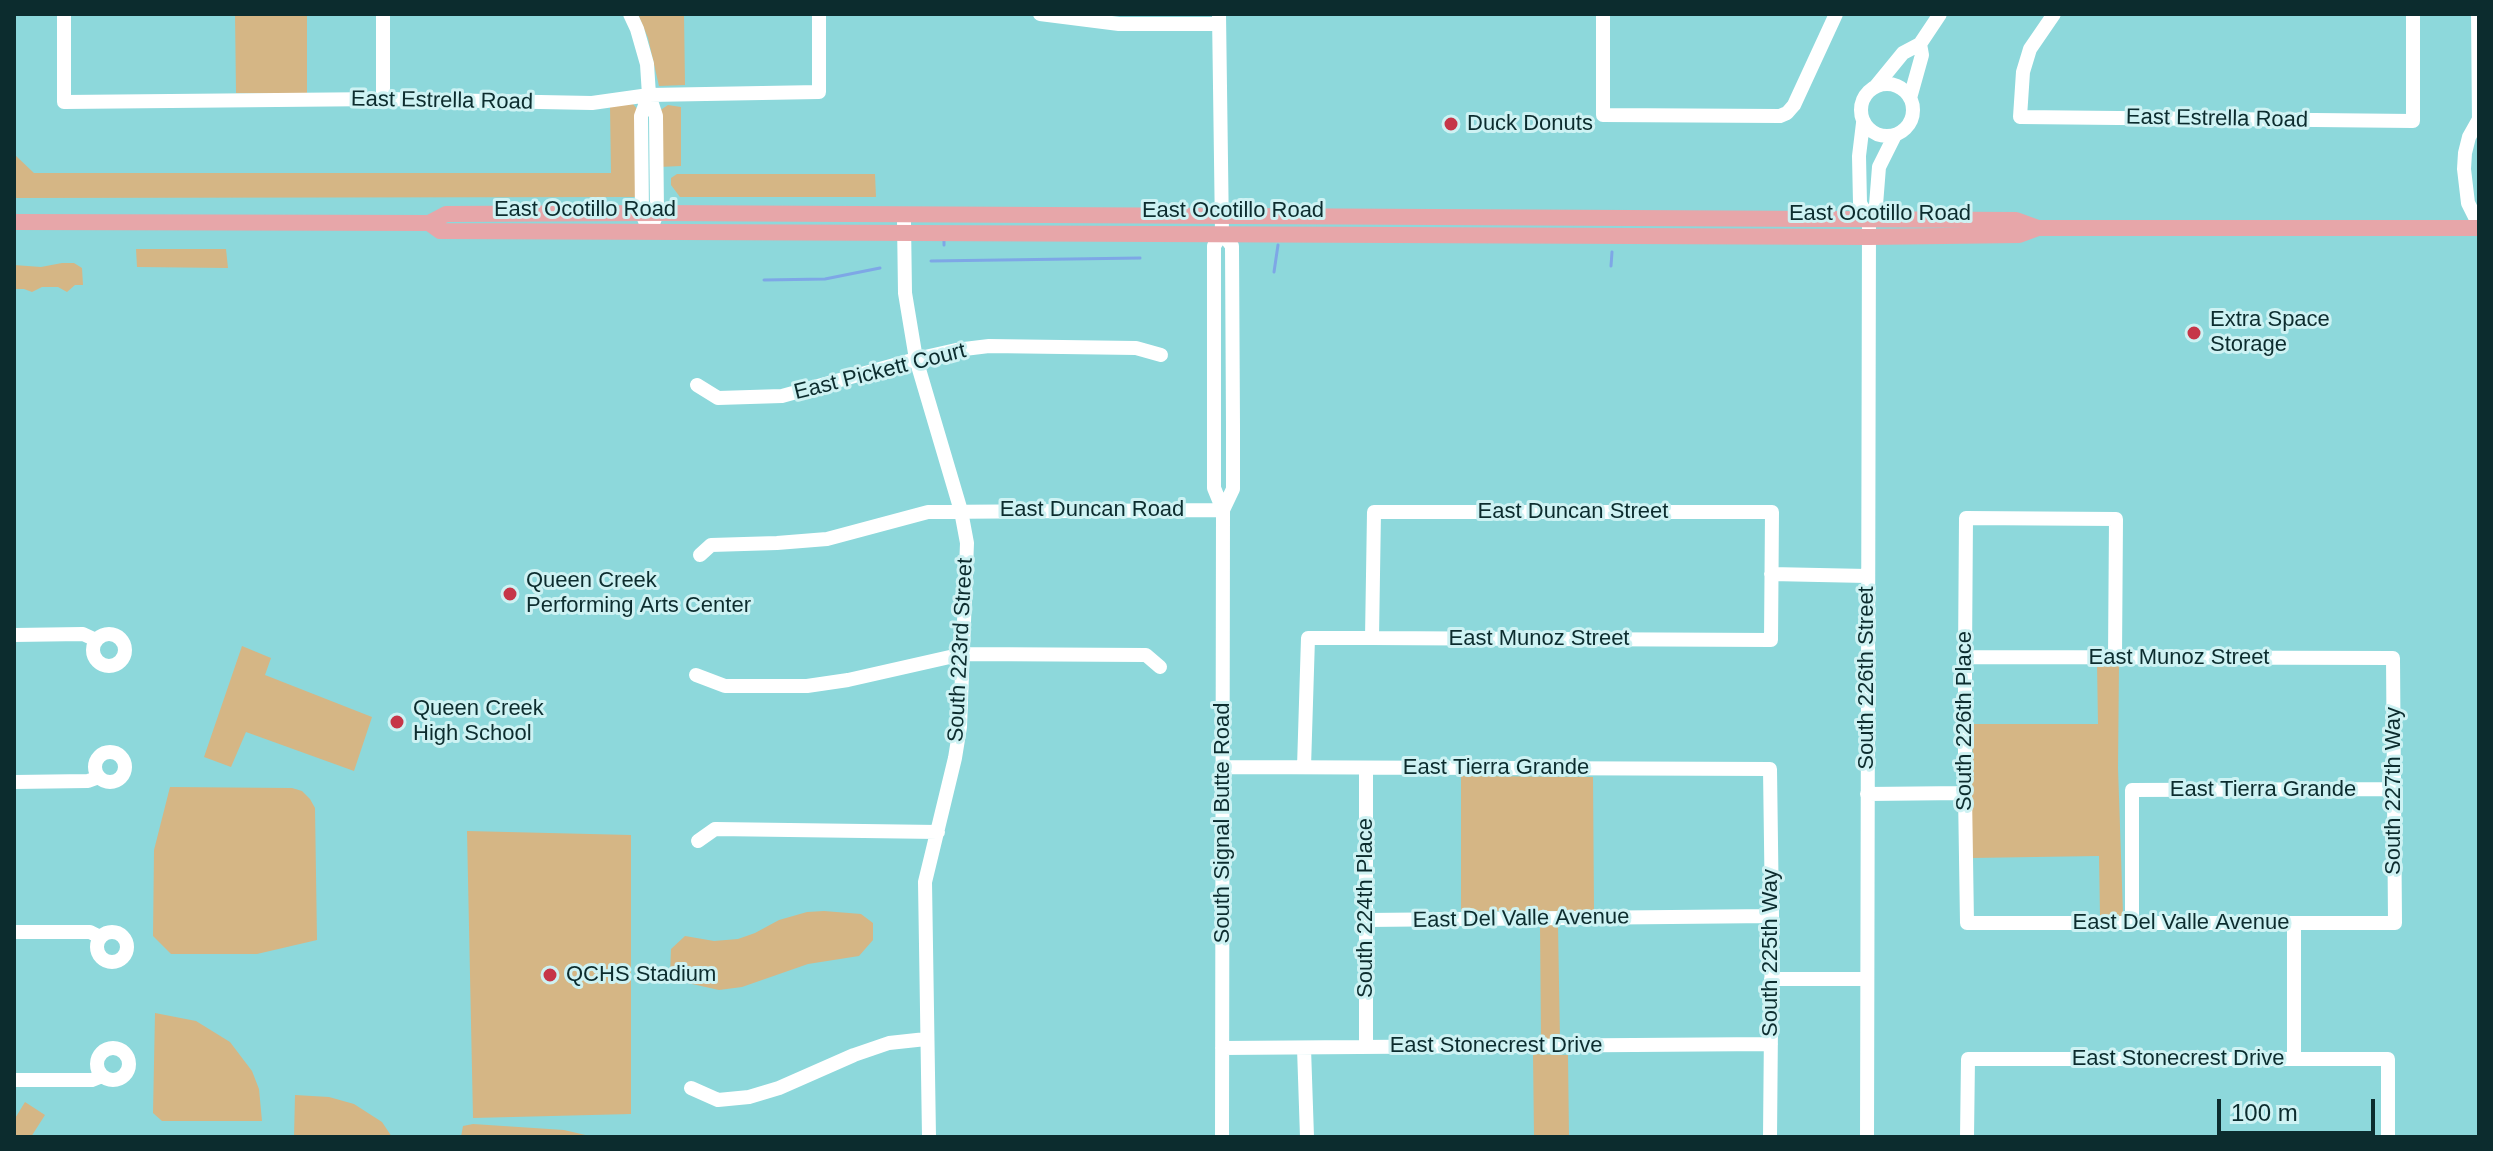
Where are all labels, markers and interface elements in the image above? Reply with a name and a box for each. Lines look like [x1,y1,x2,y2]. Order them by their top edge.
street label: East Estrella Road [351,86,533,116]
street label: East Estrella Road [2126,104,2308,134]
place label: Duck Donuts [1467,111,1593,137]
marker: Duck Donuts [1442,115,1460,133]
street label: East Ocotillo Road [494,197,676,223]
street label: East Ocotillo Road [1142,198,1324,224]
street label: East Ocotillo Road [1789,201,1971,227]
place label: Extra Space Storage [2210,307,2330,358]
marker: Extra Space Storage [2185,324,2203,342]
street label: East Pickett Court [791,338,969,406]
street label: East Duncan Road [1000,497,1184,523]
street label: East Duncan Street [1478,499,1668,525]
street label: South 223rd Street [943,557,979,743]
place label: Queen Creek Performing Arts Center [526,568,751,620]
marker: Queen Creek Performing Arts Center [501,585,519,603]
street label: South 226th Street [1854,586,1880,770]
street label: East Munoz Street [1449,626,1629,652]
street label: South 226th Place [1952,631,1978,811]
street label: East Munoz Street [2089,645,2269,671]
place label: Queen Creek High School [413,696,544,748]
street label: South Signal Butte Road [1210,703,1236,943]
street label: South 227th Way [2381,707,2407,875]
marker: Queen Creek High School [388,713,406,731]
street label: East Tierra Grande [1403,755,1589,781]
street label: East Tierra Grande [2170,777,2356,803]
street label: South 224th Place [1353,818,1379,998]
street label: South 225th Way [1758,869,1784,1037]
street label: East Del Valle Avenue [1412,904,1630,934]
street label: East Del Valle Avenue [2073,910,2289,936]
place label: QCHS Stadium [566,962,716,988]
marker: QCHS Stadium [541,966,559,984]
street label: East Stonecrest Drive [1390,1033,1602,1059]
street label: East Stonecrest Drive [2072,1046,2284,1072]
scale bar [2221,1083,2379,1133]
text: 100 m [2231,1099,2298,1126]

